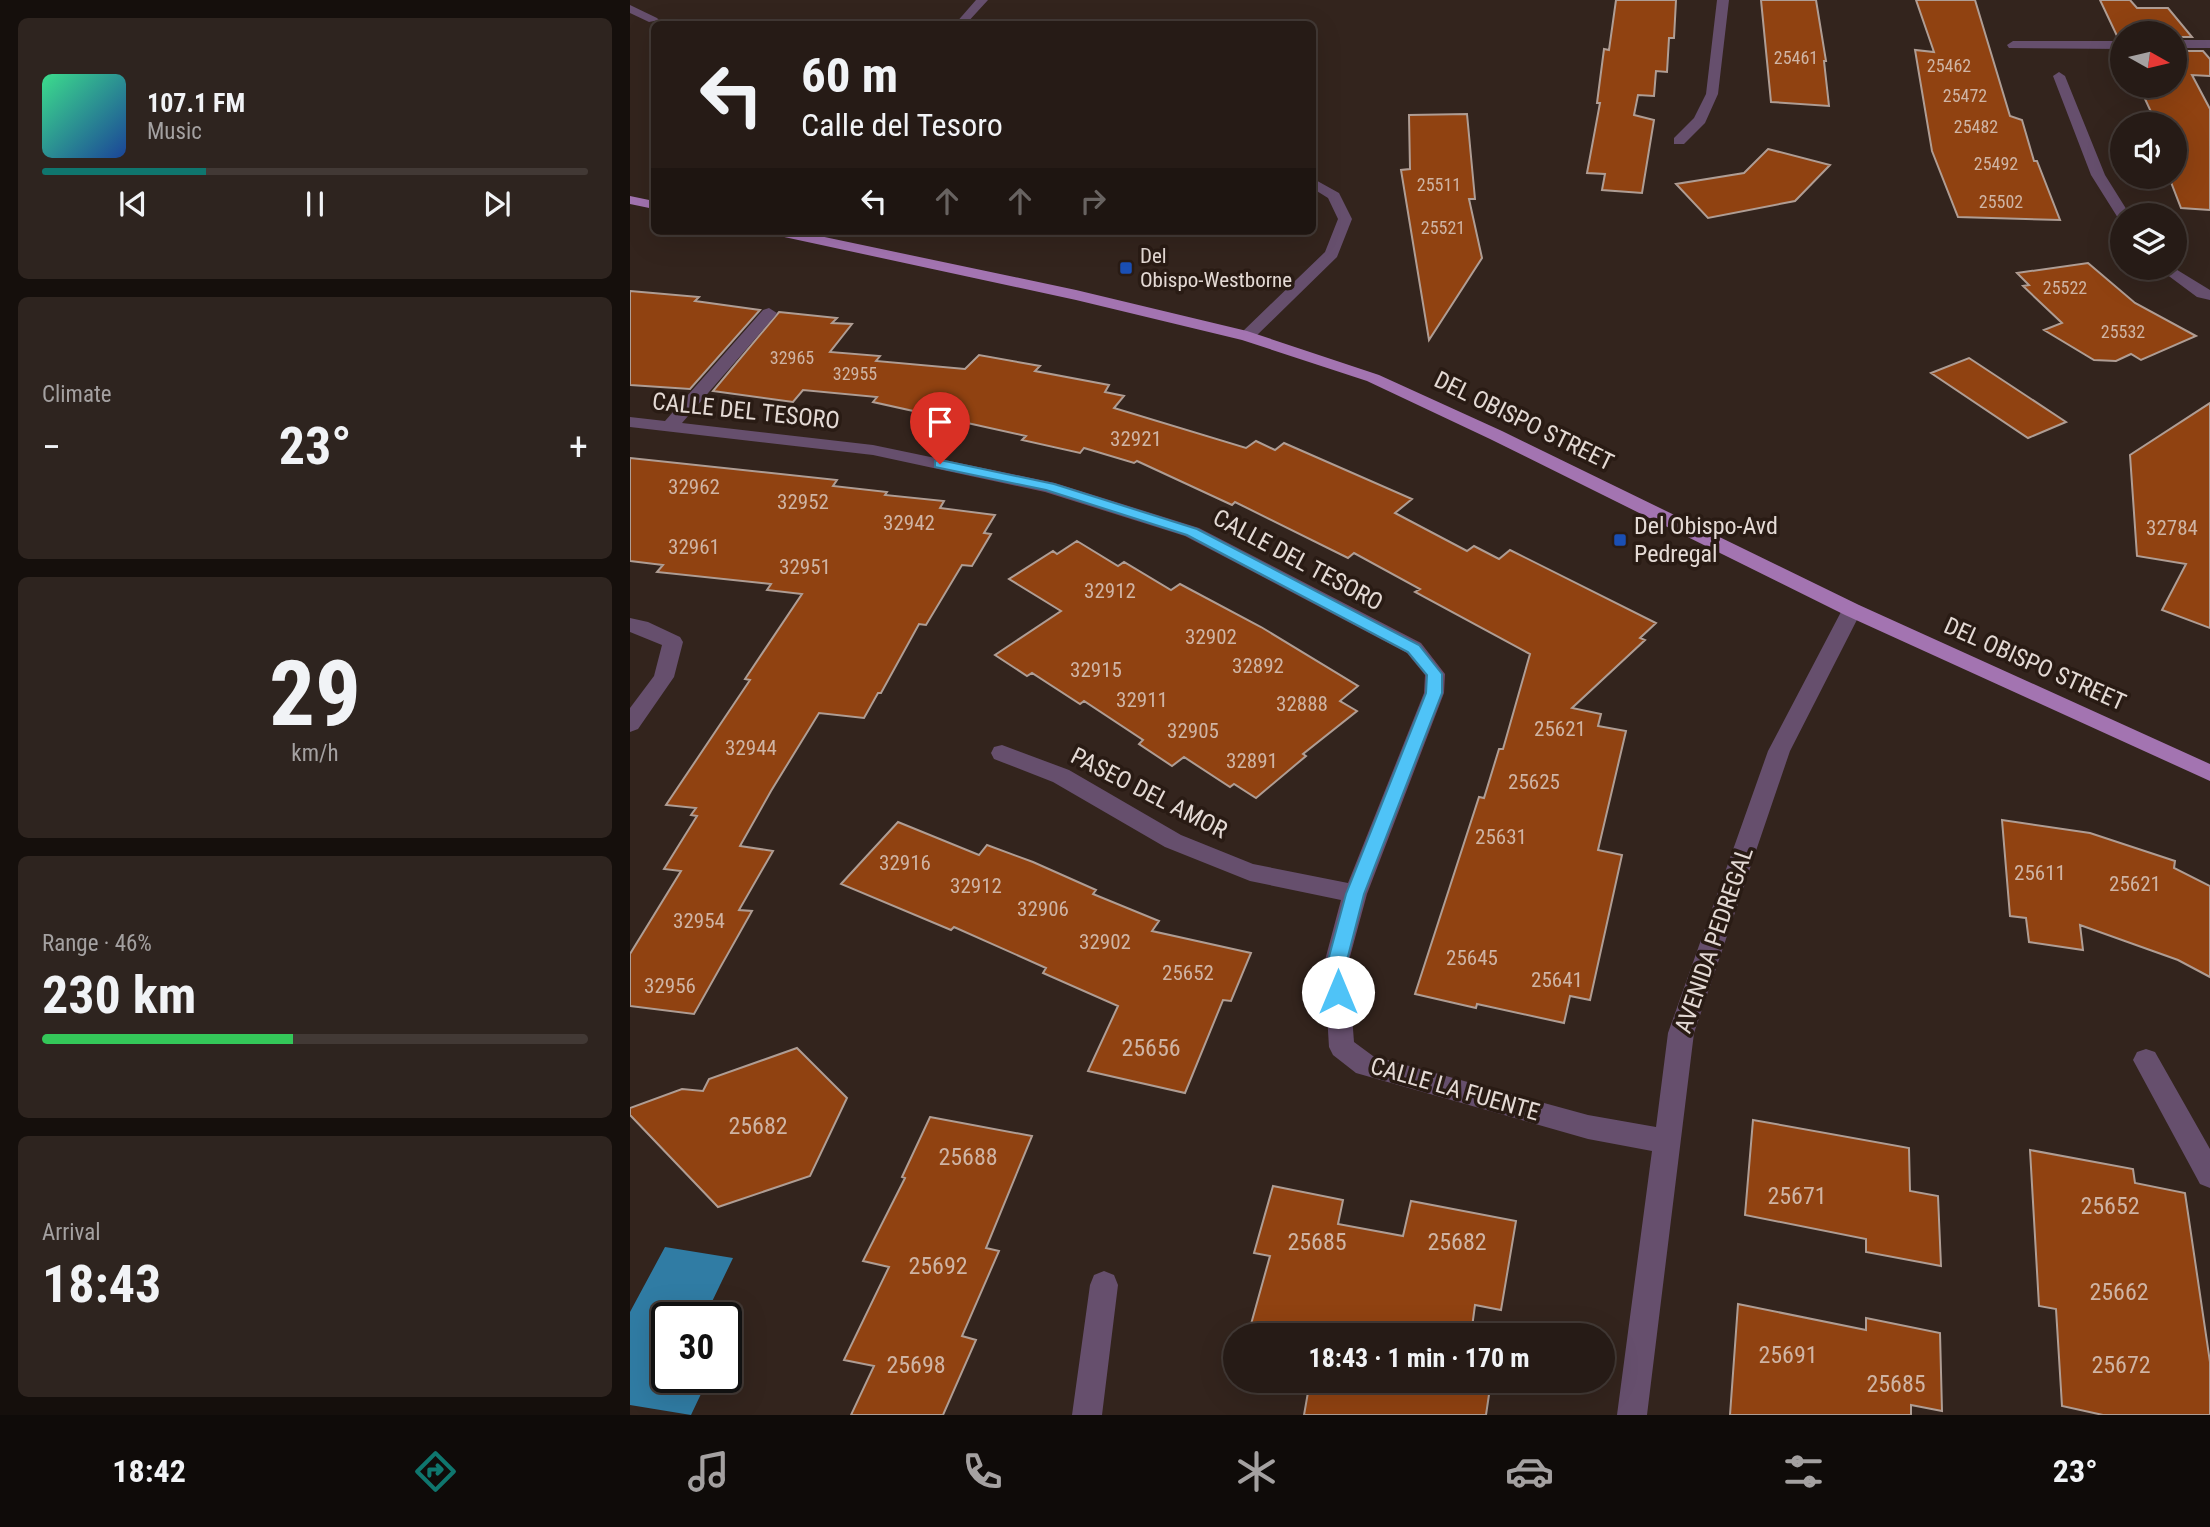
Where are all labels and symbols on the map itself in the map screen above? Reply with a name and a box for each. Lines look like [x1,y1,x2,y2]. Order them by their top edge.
north arrow [2110,21,2188,98]
house number: 25461 [1774,47,1818,68]
house number: 25462 [1927,55,1971,76]
house number: 25472 [1943,85,1987,106]
house number: 25482 [1954,116,1998,137]
house number: 25492 [1974,153,2018,174]
house number: 25511 [1417,174,1461,195]
house number: 25502 [1979,191,2023,212]
house number: 25521 [1421,217,1465,238]
place label: Del Obispo-Westborne [1140,244,1292,292]
marker: Del Obispo-Westborne [1118,260,1134,276]
house number: 25522 [2043,277,2087,298]
house number: 25532 [2101,321,2145,342]
house number: 32965 [770,347,814,368]
house number: 32955 [833,363,877,384]
street label: DEL OBISPO STREET [1430,365,1618,477]
street label: CALLE DEL TESORO [651,387,841,435]
pin [910,392,970,464]
house number: 32921 [1110,427,1162,451]
house number: 32962 [668,475,720,499]
house number: 32952 [777,490,829,514]
street label: CALLE DEL TESORO [1208,503,1388,617]
house number: 32942 [883,511,935,535]
place label: Del Obispo-Avd Pedregal [1634,512,1778,568]
house number: 32784 [2146,516,2198,540]
marker: Del Obispo-Avd Pedregal [1612,532,1628,548]
house number: 32961 [668,535,720,559]
house number: 32951 [779,555,831,579]
house number: 32912 [1084,579,1136,603]
street label: DEL OBISPO STREET [1940,611,2130,717]
house number: 32902 [1185,625,1237,649]
house number: 32892 [1232,654,1284,678]
house number: 32915 [1070,658,1122,682]
house number: 32911 [1116,688,1168,712]
house number: 32888 [1276,692,1328,716]
house number: 25621 [1534,717,1586,741]
house number: 32905 [1167,719,1219,743]
house number: 32944 [725,736,777,760]
street label: PASEO DEL AMOR [1066,742,1232,845]
house number: 32891 [1226,749,1278,773]
house number: 25625 [1508,770,1560,794]
house number: 25631 [1475,825,1527,849]
street label: AVENIDA PEDREGAL [1669,843,1759,1037]
house number: 32916 [879,851,931,875]
house number: 25611 [2014,861,2066,885]
house number: 25621 [2109,872,2161,896]
house number: 32912 [950,874,1002,898]
house number: 32906 [1017,897,1069,921]
house number: 32954 [673,909,725,933]
house number: 32902 [1079,930,1131,954]
house number: 25645 [1446,946,1498,970]
position arrow [1301,955,1375,1029]
house number: 25652 [1162,961,1214,985]
house number: 25641 [1531,968,1583,992]
house number: 32956 [644,974,696,998]
house number: 25656 [1121,1034,1181,1062]
street label: CALLE LA FUENTE [1367,1051,1543,1127]
house number: 25682 [728,1112,788,1140]
house number: 25688 [938,1143,998,1171]
house number: 25671 [1767,1182,1827,1210]
house number: 25652 [2080,1192,2140,1220]
house number: 25685 [1287,1228,1347,1256]
house number: 25682 [1427,1228,1487,1256]
house number: 25692 [908,1252,968,1280]
house number: 25662 [2089,1278,2149,1306]
speed limit sign: 30 [651,1302,742,1393]
house number: 25691 [1758,1341,1818,1369]
house number: 25698 [886,1351,946,1379]
house number: 25672 [2091,1351,2151,1379]
house number: 25685 [1866,1370,1926,1398]

